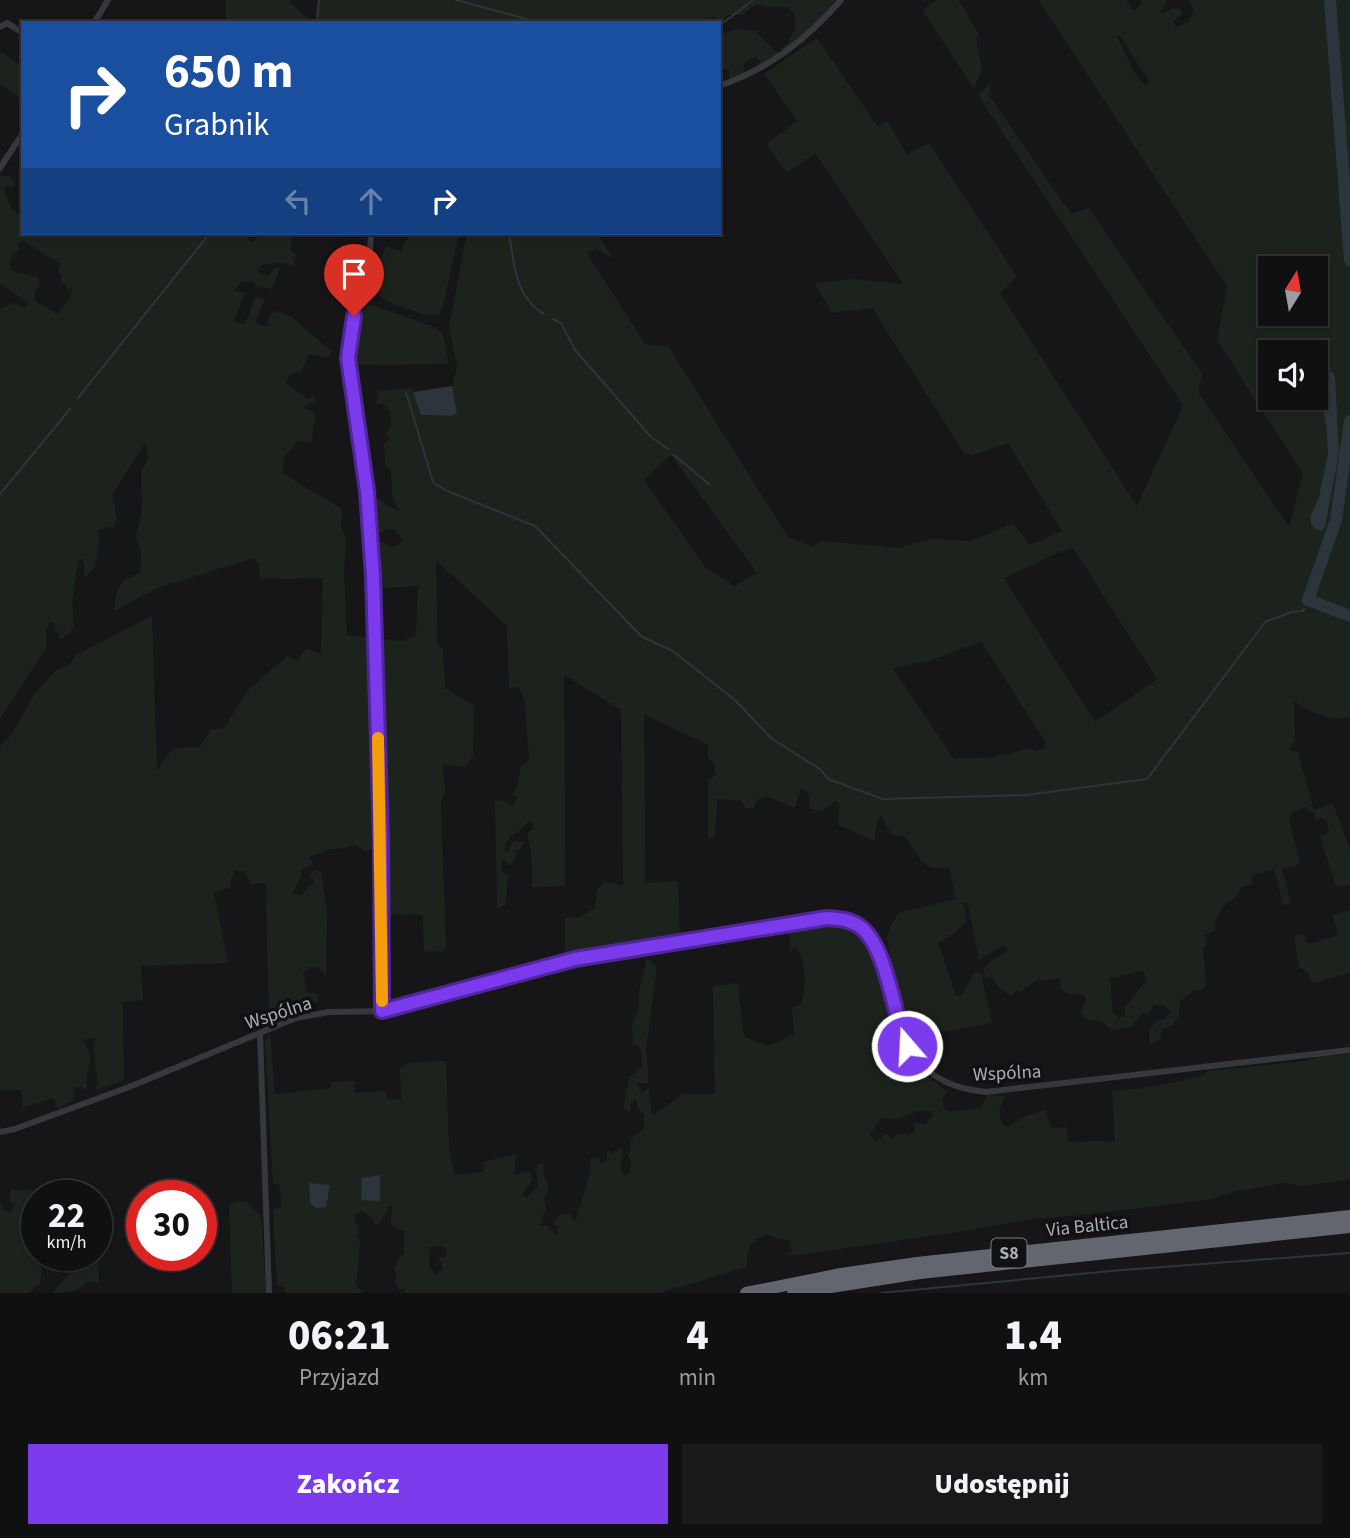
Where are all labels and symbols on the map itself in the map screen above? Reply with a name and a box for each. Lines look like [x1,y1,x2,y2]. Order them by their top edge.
pin [324,244,384,316]
north arrow [1258,256,1328,326]
street label: Wspólna [242,990,315,1037]
position arrow [870,1009,944,1083]
street label: Wspólna [972,1058,1042,1089]
speed limit sign: 30 [126,1180,217,1271]
street label: Via Baltica [1045,1209,1130,1244]
road number: S8 [992,1238,1026,1268]

